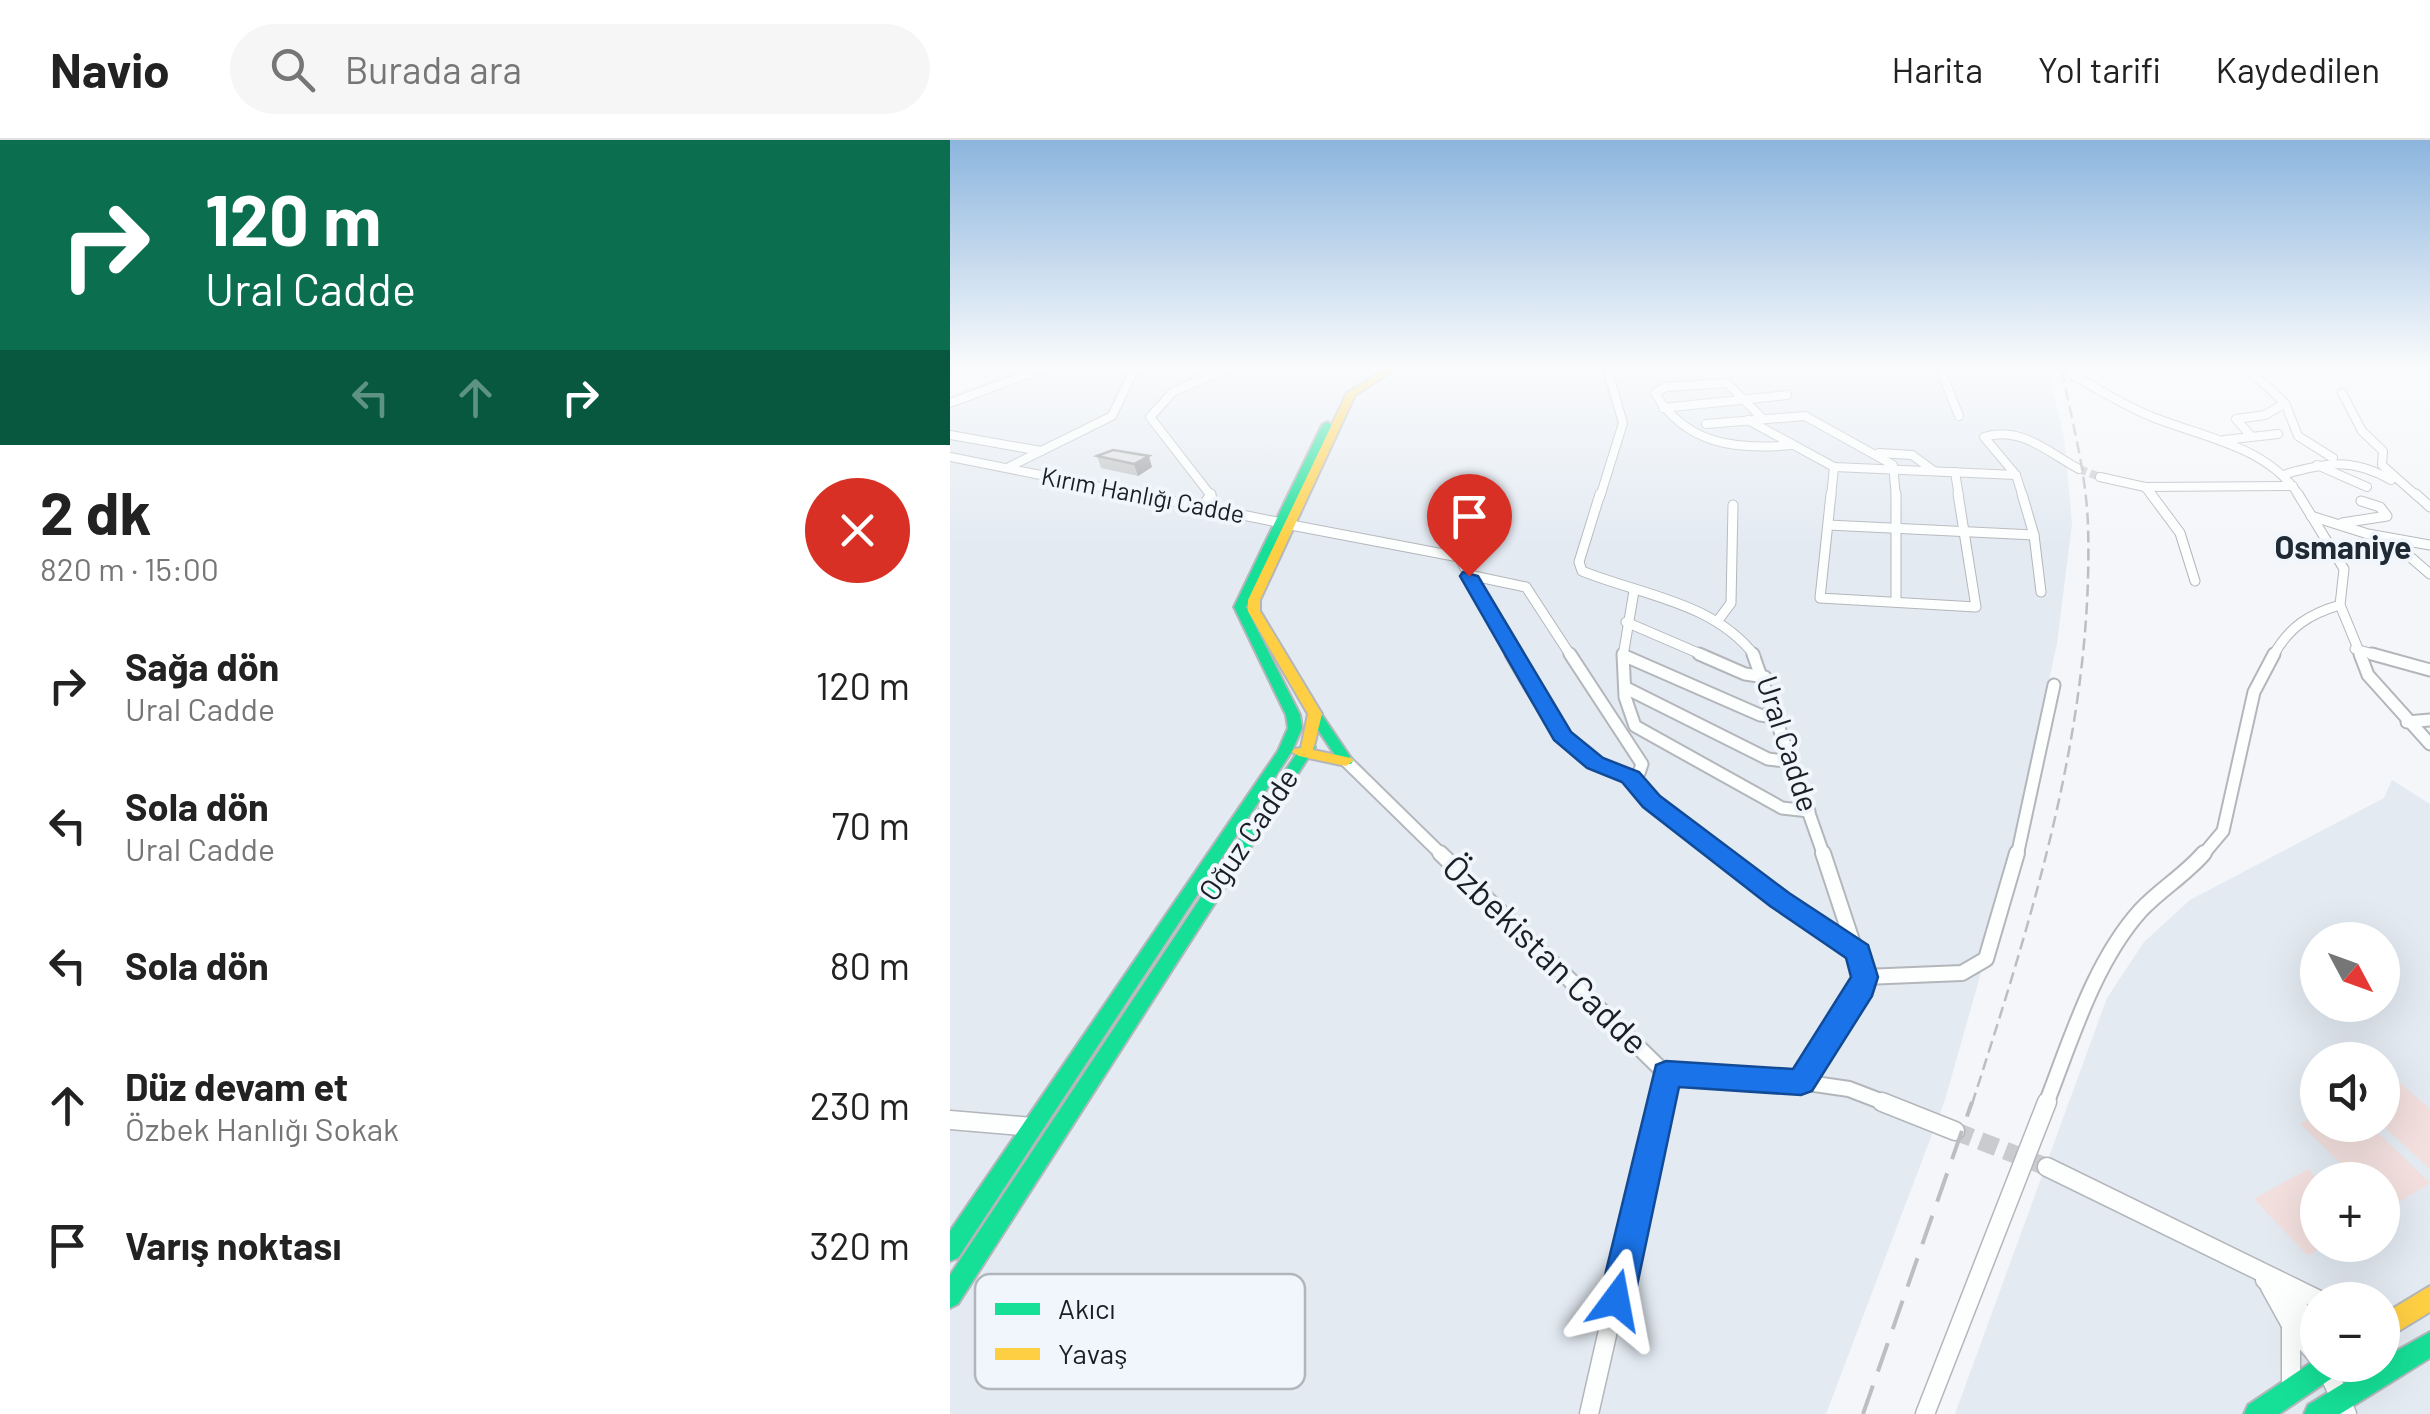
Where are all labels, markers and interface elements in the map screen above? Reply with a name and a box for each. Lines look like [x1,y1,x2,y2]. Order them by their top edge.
search box [230,24,930,114]
text: Navio [50,40,170,98]
icon: search [265,42,320,97]
text: Burada ara [345,46,522,92]
text: Harita [1892,48,1983,90]
text: Yol tarifi [2038,48,2161,90]
text: Kaydedilen [2216,48,2380,90]
text: 120 m [205,176,381,260]
icon: right [40,180,170,310]
text: Ural Cadde [205,261,416,315]
icon: left [343,370,398,425]
icon: ahead [448,370,503,425]
icon: right [553,370,608,425]
street label: Kırım Hanlığı Cadde [1039,460,1247,528]
pin [1427,474,1512,577]
text: 2 dk [40,475,152,547]
button: close [805,478,910,583]
icon: arrive [1442,489,1497,544]
district label: Osmaniye [2274,527,2412,565]
text: 820 m · 15:00 [40,549,219,587]
text: Sağa dön [125,643,279,689]
icon: right [40,658,95,713]
text: 120 m [816,662,910,708]
street label: Ural Cadde [1750,671,1828,816]
text: Ural Cadde [125,689,275,727]
street label: Oğuz Cadde [1190,761,1305,907]
text: Sola dön [125,783,269,829]
icon: left [40,798,95,853]
text: 70 m [832,802,910,848]
text: Ural Cadde [125,829,275,867]
street label: Özbekistan Cadde [1435,845,1658,1062]
north arrow [2300,922,2400,1022]
map controls [2300,922,2400,1382]
icon: left [40,938,95,993]
text: Sola dön [125,942,269,988]
text: 80 m [830,942,910,988]
button: sound [2300,1042,2400,1142]
text: Düz devam et [125,1063,348,1109]
icon: ahead [40,1078,95,1133]
text: 230 m [810,1082,910,1128]
text: Özbek Hanlığı Sokak [125,1109,399,1147]
button: + [2300,1162,2400,1262]
icon: arrive [40,1218,95,1273]
text: Varış noktası [125,1222,341,1268]
text: 320 m [810,1222,910,1268]
position arrow [1564,1248,1668,1352]
legend [975,1274,1305,1389]
button: − [2300,1282,2400,1382]
text: Akıcı [1058,1291,1115,1325]
text: Yavaş [1058,1336,1128,1370]

